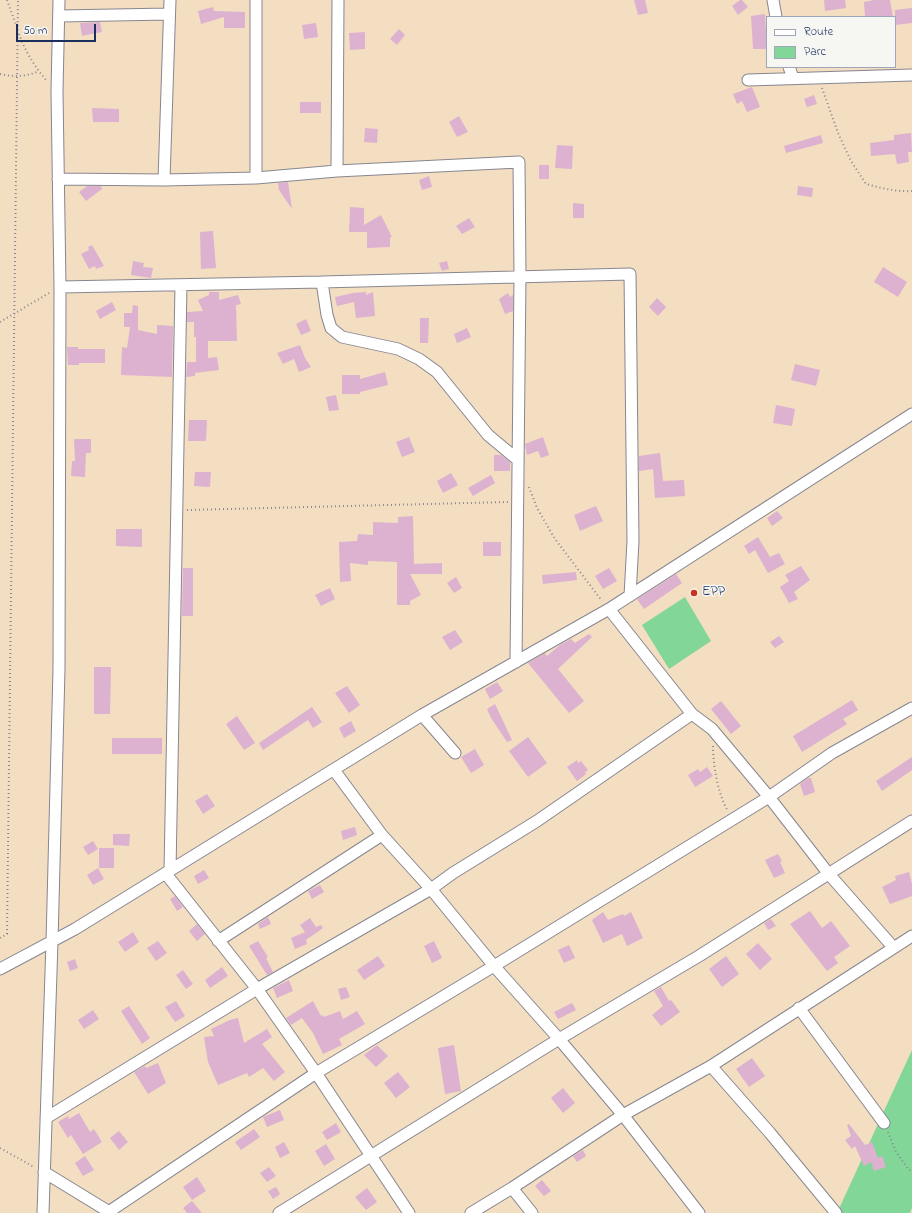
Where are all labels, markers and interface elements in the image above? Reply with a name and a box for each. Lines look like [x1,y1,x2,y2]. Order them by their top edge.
scale bar [18,16,98,42]
legend [766,16,896,68]
text: 50 m [23,22,47,40]
text: Route [804,23,833,41]
text: Parc [804,43,826,61]
place label: EPP [702,585,725,601]
marker: EPP [689,588,699,598]

